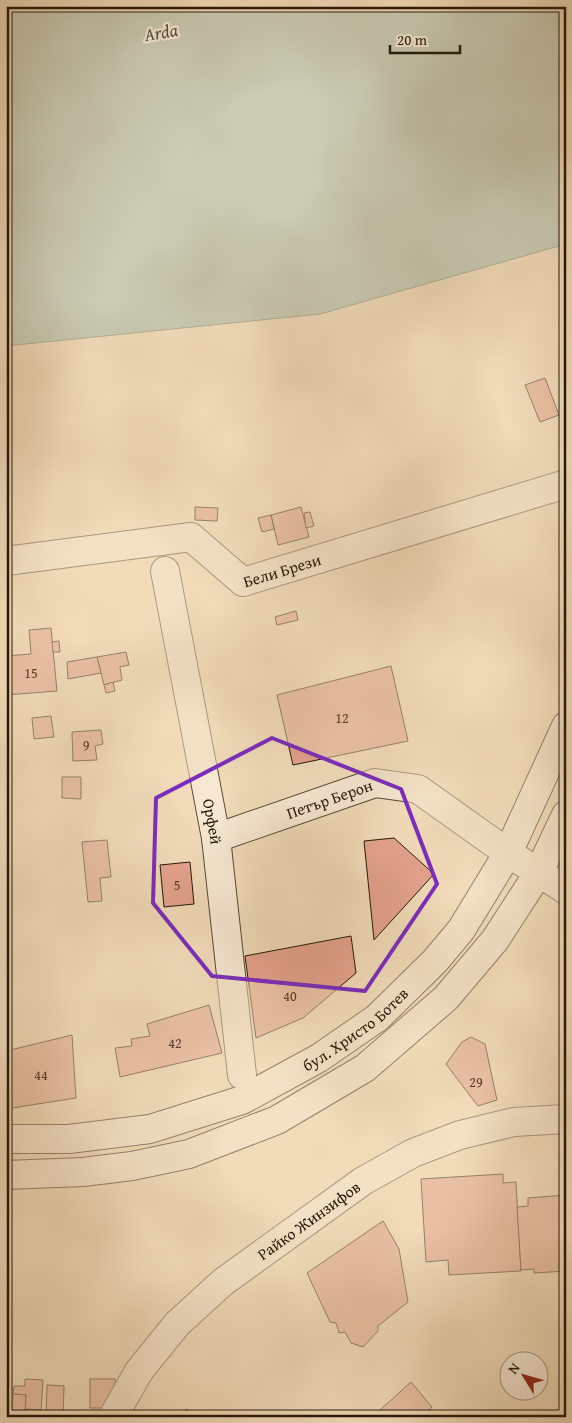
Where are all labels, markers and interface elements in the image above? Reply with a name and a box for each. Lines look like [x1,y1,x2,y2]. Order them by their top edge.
water label: Arda [141,16,181,48]
scale bar [390,22,460,54]
text: 20 m [397,29,428,50]
street label: Бели Брези [240,547,324,593]
house number: 15 [24,663,38,683]
house number: 12 [335,708,349,728]
house number: 9 [83,735,90,755]
street label: Петър Берон [283,773,376,825]
street label: Орфей [197,797,229,846]
house number: 5 [174,875,180,895]
street label: бул. Христо Ботев [298,982,414,1077]
house number: 40 [283,986,297,1006]
house number: 42 [168,1033,182,1053]
house number: 44 [34,1065,48,1085]
house number: 29 [469,1072,483,1092]
street label: Райко Жинзифов [252,1175,365,1266]
north arrow [500,1350,550,1400]
text: N [503,1358,525,1378]

